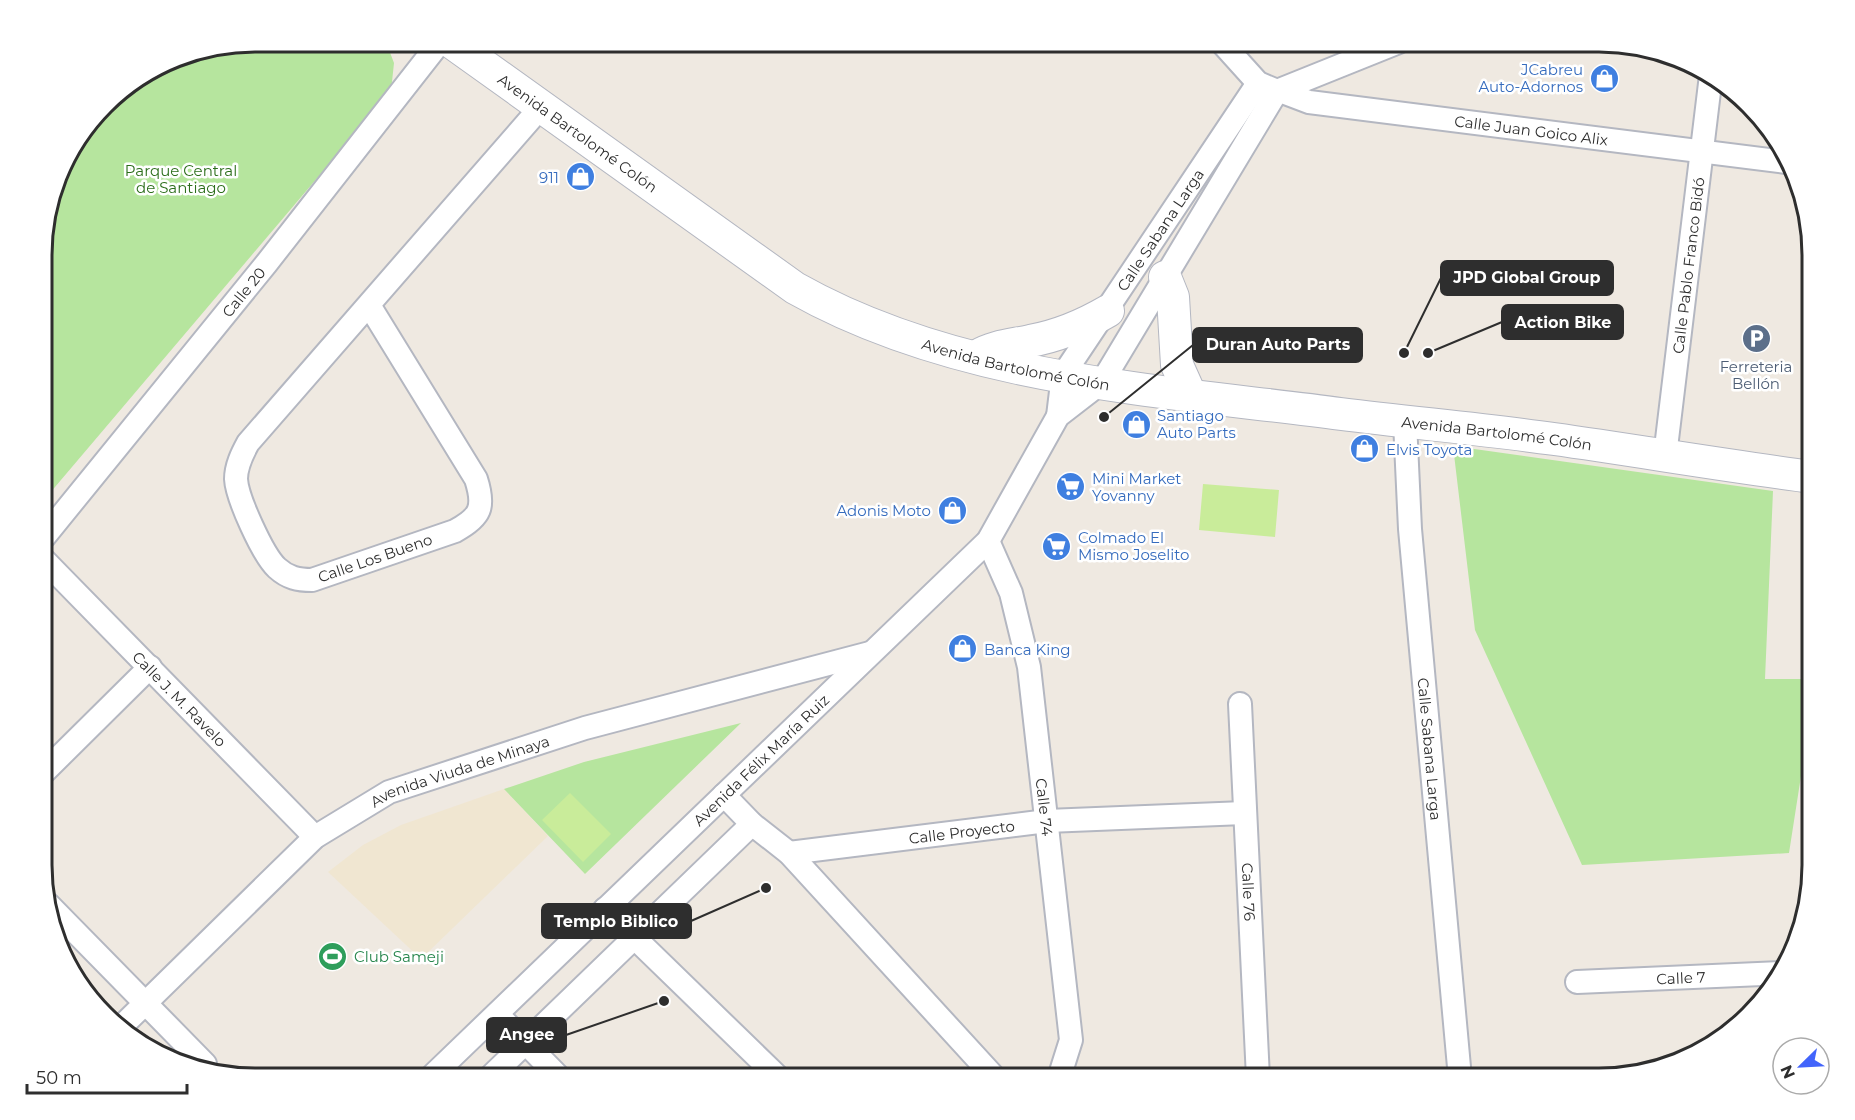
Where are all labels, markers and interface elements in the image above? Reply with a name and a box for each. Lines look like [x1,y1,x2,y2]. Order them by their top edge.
place label: JCabreu Auto-Adornos [1478,60,1583,96]
shop icon: JCabreu Auto-Adornos [1588,62,1620,94]
street label: Avenida Bartolomé Colón [494,69,661,196]
street label: Calle Juan Goico Alix [1453,111,1609,149]
park label: Parque Central de Santiago [125,161,237,197]
shop icon: 911 [564,161,596,193]
street label: Calle Sabana Larga [1112,165,1208,295]
place label: 911 [539,168,559,187]
street label: Calle Pablo Franco Bidó [1668,176,1708,355]
callout: JPD Global Group [1441,261,1613,295]
street label: Calle 20 [217,263,269,321]
text: JPD Global Group [1452,268,1601,287]
callout: Action Bike [1502,305,1623,339]
text: Action Bike [1514,313,1611,332]
parking icon: Ferreteria Bellón [1740,323,1772,355]
callout: Duran Auto Parts [1193,328,1362,362]
street label: Avenida Bartolomé Colón [920,334,1111,394]
text: Duran Auto Parts [1206,335,1351,354]
place label: Ferreteria Bellón [1720,357,1792,393]
place label: Santiago Auto Parts [1157,406,1236,442]
shop icon: Santiago Auto Parts [1120,408,1152,440]
street label: Avenida Bartolomé Colón [1401,412,1593,454]
shop icon: Elvis Toyota [1349,433,1381,465]
place label: Elvis Toyota [1386,440,1472,459]
place label: Mini Market Yovanny [1092,469,1181,505]
supermarket icon: Mini Market Yovanny [1055,471,1087,503]
shop icon: Adonis Moto [936,494,968,526]
place label: Adonis Moto [836,501,931,520]
place label: Colmado El Mismo Joselito [1078,528,1189,564]
street label: Calle Los Bueno [315,530,435,586]
supermarket icon: Colmado El Mismo Joselito [1041,530,1073,562]
shop icon: Banca King [947,633,979,665]
place label: Banca King [984,640,1071,659]
street label: Calle J. M. Ravelo [129,647,231,750]
street label: Calle Sabana Larga [1414,677,1446,821]
street label: Avenida Félix María Ruiz [689,690,833,829]
street label: Avenida Viuda de Minaya [366,731,552,811]
street label: Calle 74 [1032,777,1057,837]
street label: Calle Proyecto [908,816,1016,848]
street label: Calle 76 [1238,862,1260,921]
callout: Templo Biblico [542,904,691,938]
text: Templo Biblico [554,912,678,931]
sports icon: Club Sameji [317,940,349,972]
place label: Club Sameji [354,947,444,966]
street label: Calle 7 [1656,967,1706,988]
callout: Angee [487,1018,566,1052]
text: Angee [499,1025,554,1044]
north arrow [1771,1036,1831,1096]
scale bar [27,1057,188,1095]
text: N [1776,1062,1799,1082]
text: 50 m [36,1067,82,1089]

